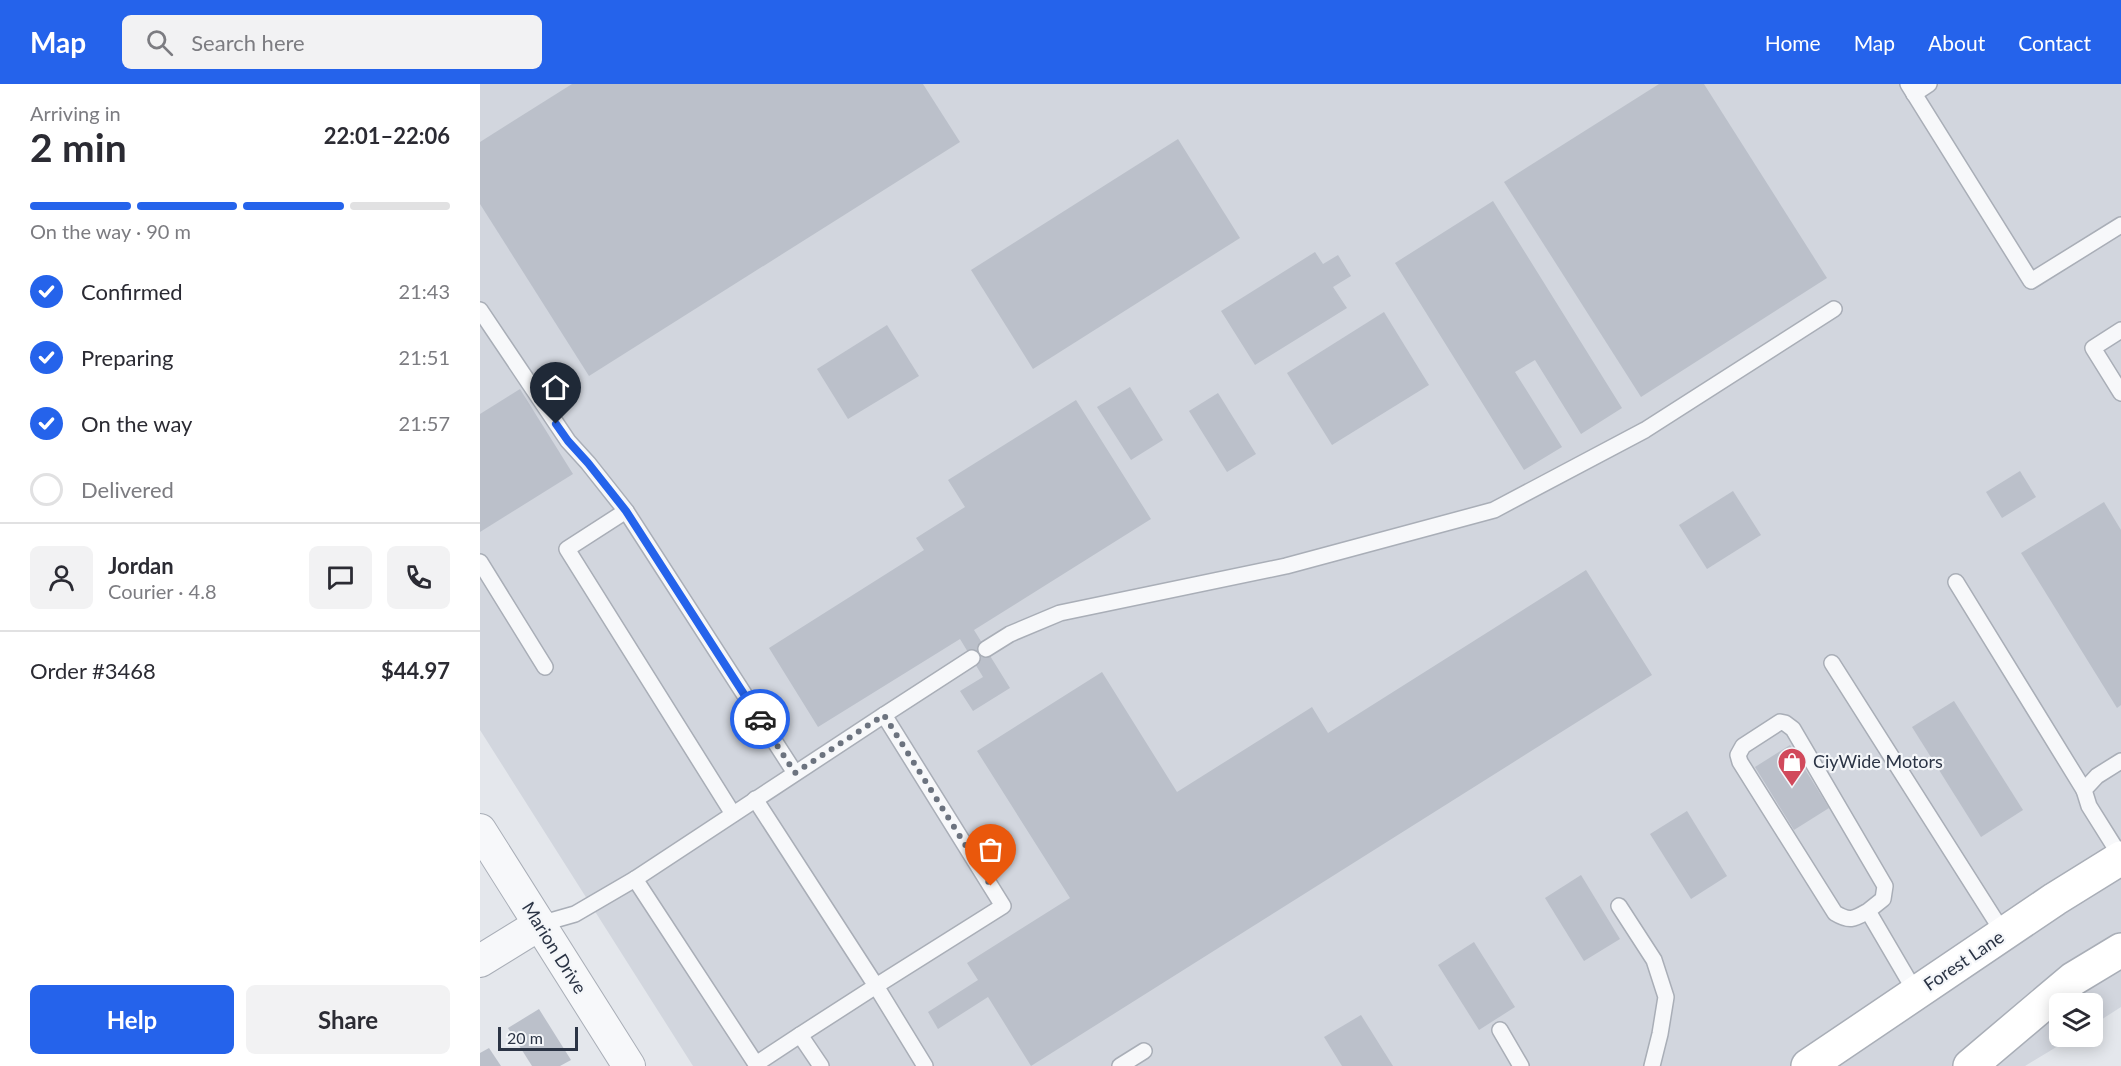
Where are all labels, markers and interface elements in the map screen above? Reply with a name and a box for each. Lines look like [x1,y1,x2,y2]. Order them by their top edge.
search box [122,15,542,69]
text: Map [30,25,86,59]
icon: search [143,26,176,59]
text: Search here [191,29,305,56]
text: Home [1765,30,1821,55]
text: Map [1854,30,1895,55]
text: About [1928,30,1985,55]
text: Contact [2018,30,2091,55]
text: Arriving in [30,101,121,125]
text: 22:01–22:06 [324,122,450,149]
text: 2 min [30,124,127,170]
text: On the way · 90 m [30,219,191,243]
icon: check [30,275,63,308]
text: Confirmed [81,278,183,305]
text: 21:43 [399,279,450,303]
icon: check [30,341,63,374]
text: Preparing [81,344,173,371]
text: 21:51 [399,345,450,369]
pin [530,362,581,424]
icon: home [539,371,572,404]
icon: check [30,407,63,440]
text: On the way [81,410,192,437]
text: 21:57 [399,411,450,435]
text: Delivered [81,476,174,503]
button: person [30,546,93,609]
button: chat [309,546,372,609]
button: phone [387,546,450,609]
text: Jordan [108,552,174,579]
text: Courier · 4.8 [108,579,217,603]
text: Order #3468 [30,657,156,684]
text: $44.97 [381,657,450,684]
courier [730,689,790,749]
icon: car [744,703,777,736]
shop icon: CiyWide Motors [1776,746,1808,788]
place label: CiyWide Motors [1813,750,1943,772]
pin [965,824,1016,886]
icon: bag [974,833,1007,866]
street label: Marion Drive [518,898,592,997]
street label: Forest Lane [1919,925,2008,995]
button: Help [30,985,234,1054]
button: Share [246,985,450,1054]
map controls [2049,993,2103,1047]
button: layers [2049,993,2103,1047]
scale bar [498,1024,578,1052]
text: 20 m [507,1028,543,1047]

